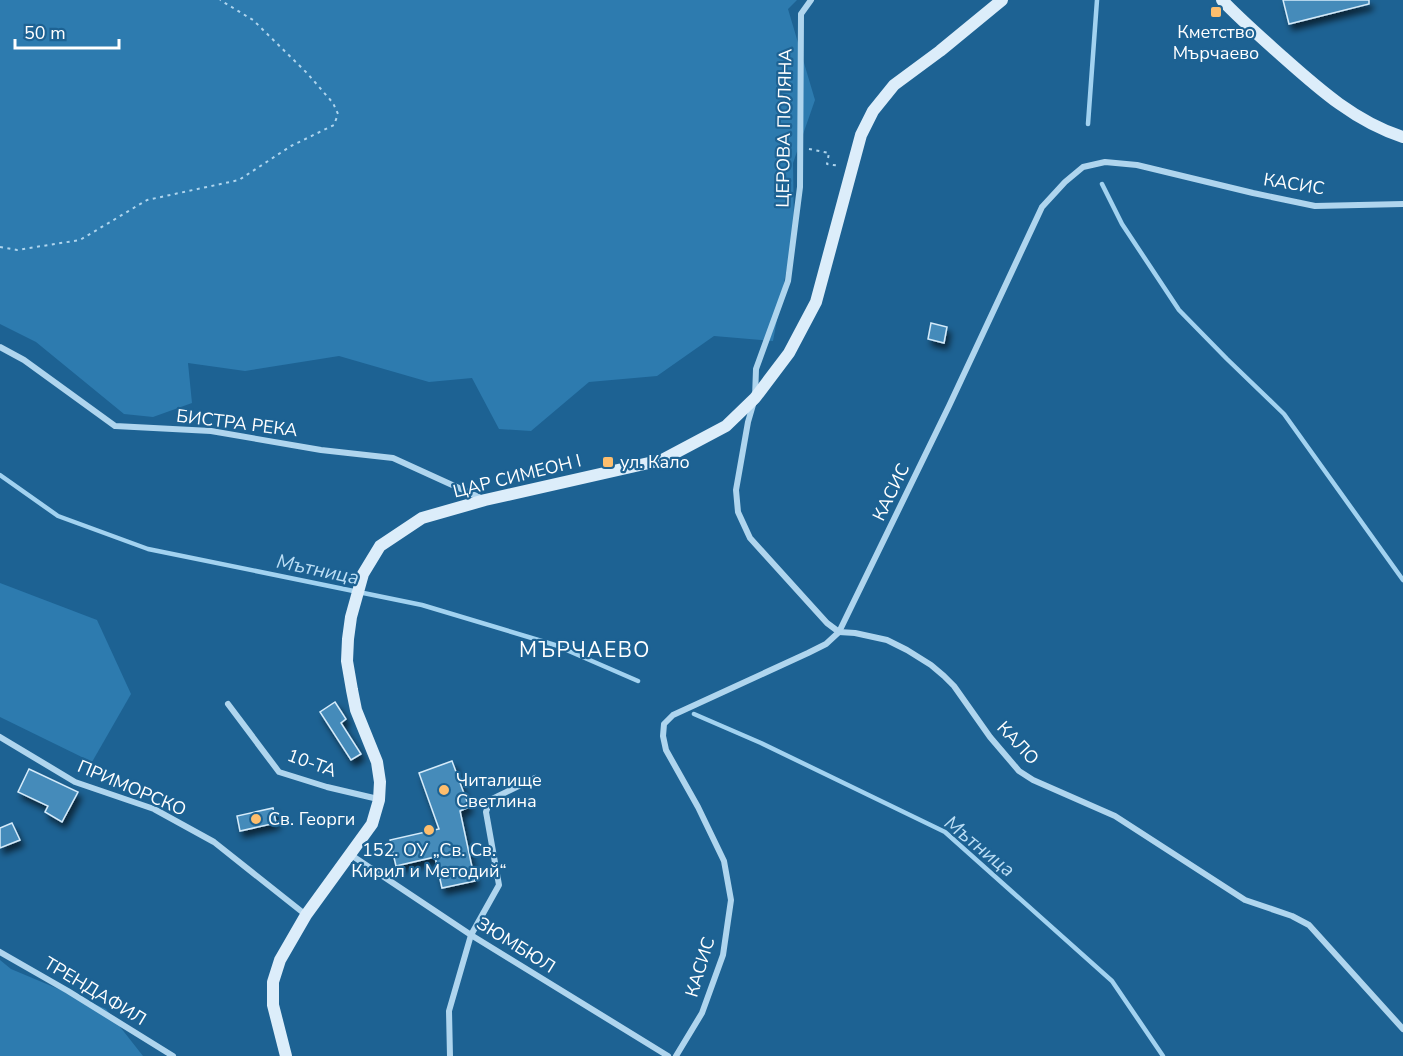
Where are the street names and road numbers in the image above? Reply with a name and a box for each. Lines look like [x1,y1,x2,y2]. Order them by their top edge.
street label: ЦЕРОВА ПОЛЯНА [771,48,797,208]
street label: КАСИС [1262,167,1326,201]
street label: БИСТРА РЕКА [175,404,299,442]
street label: ЦАР СИМЕОН I [450,448,584,504]
street label: КАСИС [867,459,915,525]
street label: КАЛО [992,716,1044,770]
street label: 10-ТА [284,743,340,783]
street label: ПРИМОРСКО [74,754,190,822]
street label: ЗЮМБЮЛ [472,911,560,979]
street label: КАСИС [680,934,720,1000]
street label: ТРЕНДАФИЛ [39,951,151,1031]

